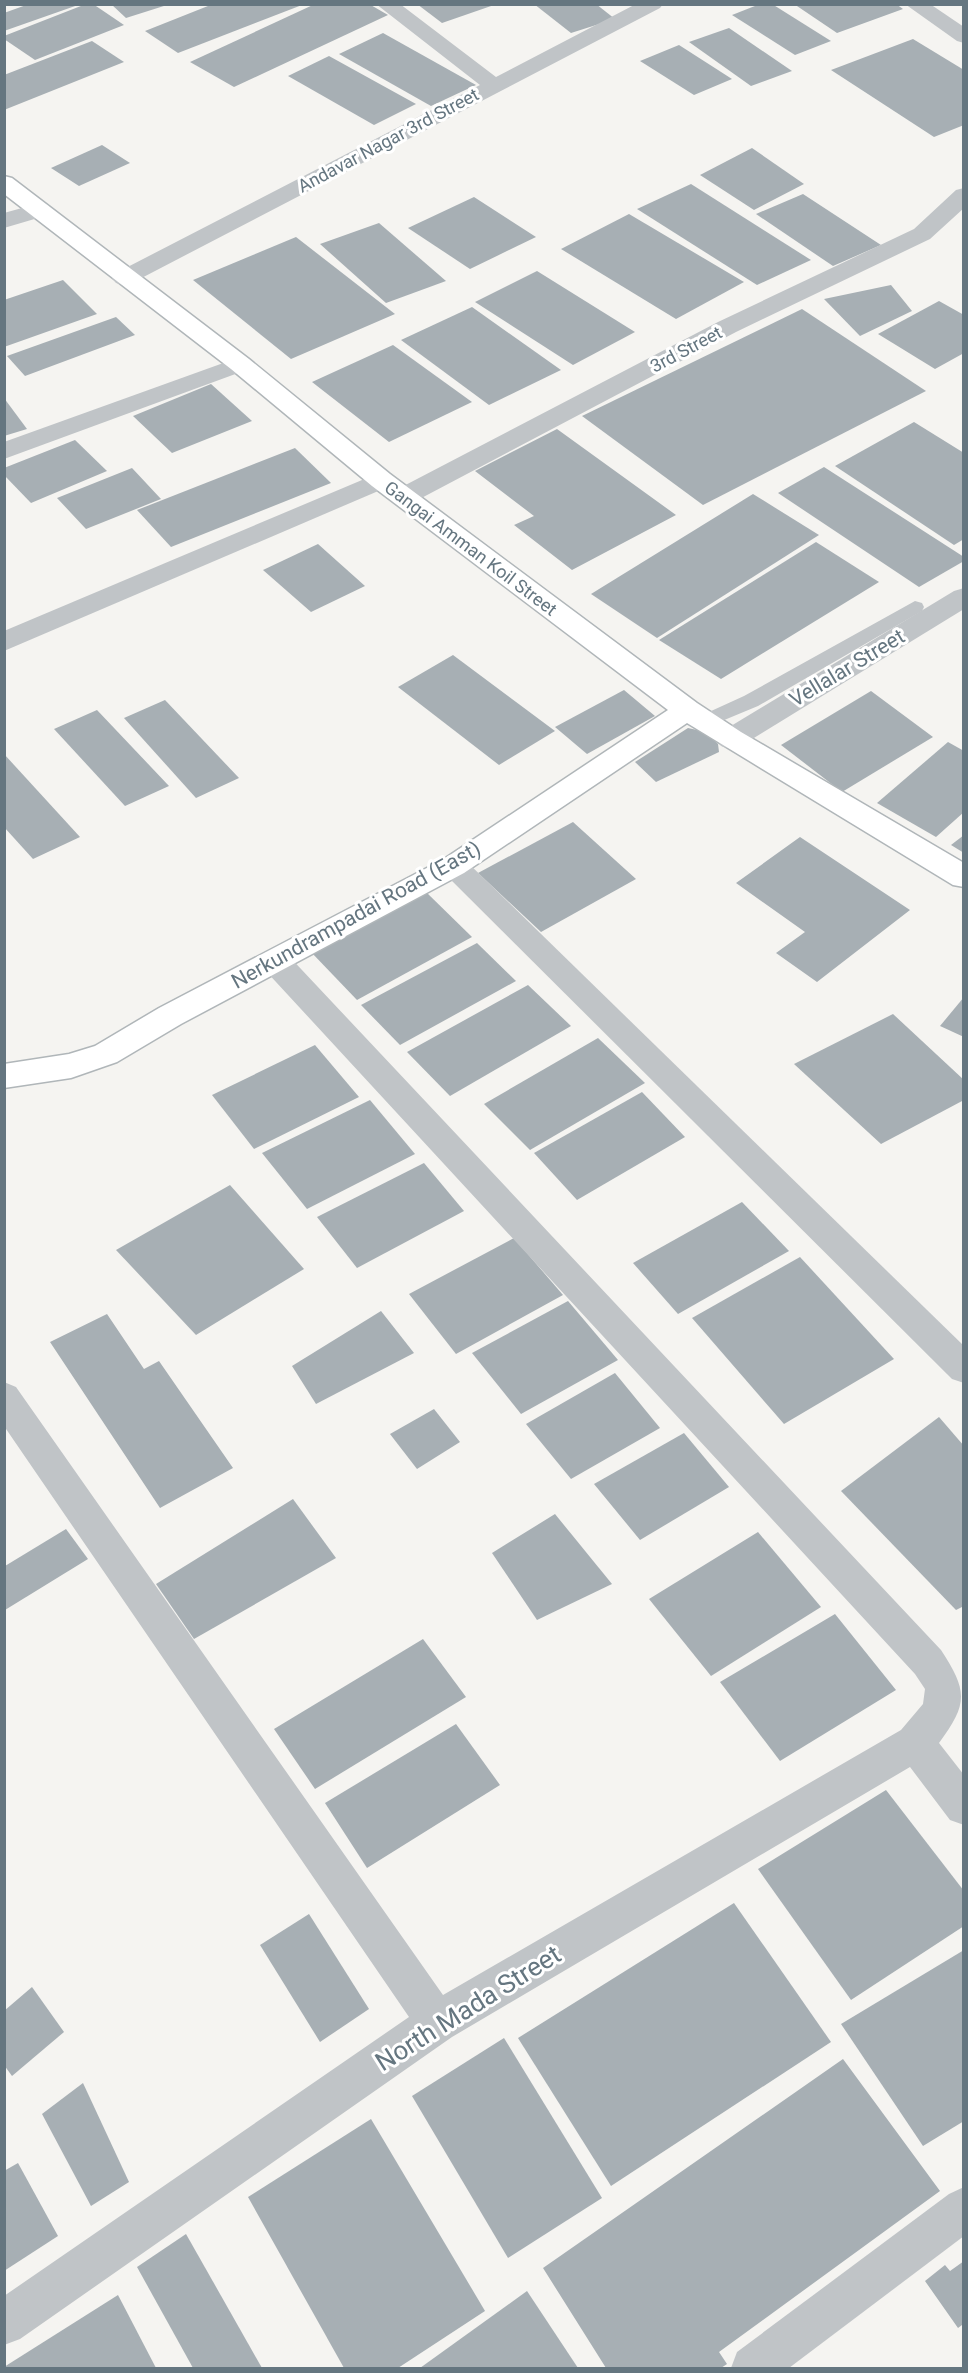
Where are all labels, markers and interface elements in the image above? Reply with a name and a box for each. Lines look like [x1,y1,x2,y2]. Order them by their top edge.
street label: Andavar Nagar 3rd Street [294,83,482,197]
street label: 3rd Street [647,321,726,377]
street label: Gangai Amman Koil Street [381,476,561,620]
street label: Vellalar Street [785,624,909,712]
street label: Nerkundrampadai Road (East) [227,836,485,994]
street label: North Mada Street [370,1939,566,2077]

